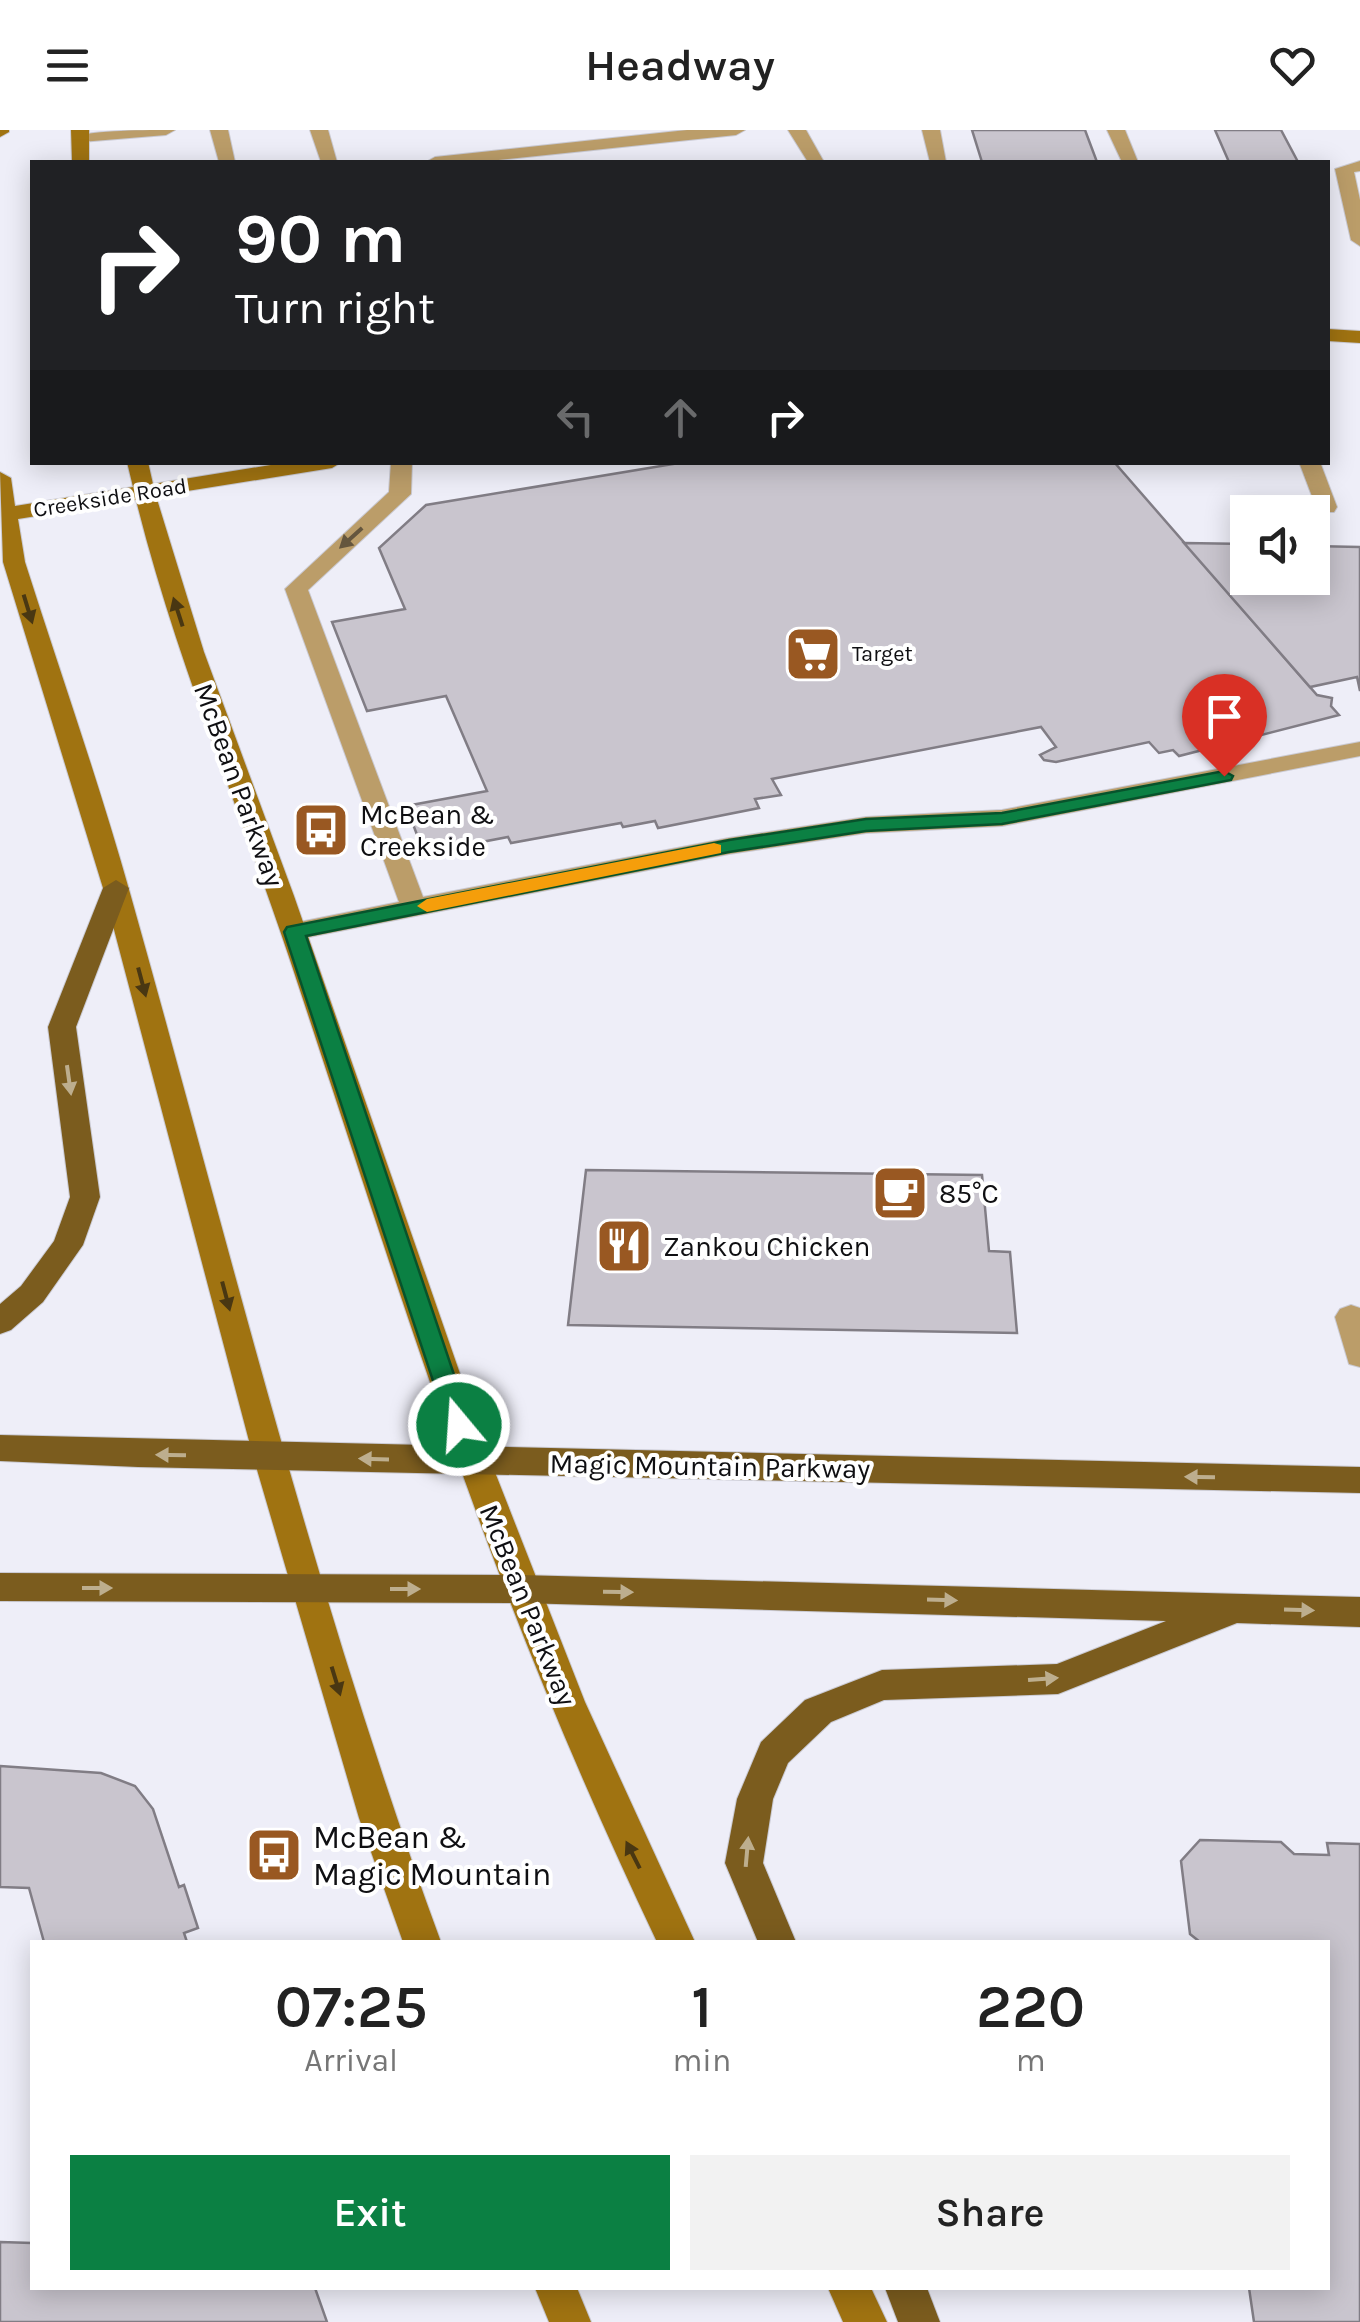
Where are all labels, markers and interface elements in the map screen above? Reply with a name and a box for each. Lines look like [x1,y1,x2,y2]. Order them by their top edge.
icon: menu [40,38,95,93]
icon: heart [1265,38,1320,93]
text: Headway [585,39,775,91]
text: 90 m [235,198,406,280]
icon: right [70,200,200,330]
text: Turn right [235,282,435,334]
icon: left [548,390,603,445]
icon: ahead [653,390,708,445]
icon: right [758,390,813,445]
street label: Creekside Road [32,473,188,523]
map controls [1230,495,1330,595]
button: sound [1230,495,1330,595]
one-way arrow [339,527,364,549]
one-way arrow [22,594,37,624]
one-way arrow [170,597,185,627]
supermarket icon: Target [783,624,843,684]
place label: Target [852,641,913,667]
pin [1182,674,1267,777]
street label: McBean Parkway [187,679,291,891]
icon: arrive [1197,689,1252,744]
place label: McBean & Creekside [360,798,495,863]
bus stop icon: McBean & Creekside [291,800,351,860]
one-way arrow [134,967,150,998]
one-way arrow [62,1065,78,1097]
cafe icon: 85°C [870,1163,930,1223]
place label: 85°C [939,1177,999,1210]
restaurant icon: Zankou Chicken [594,1216,654,1276]
place label: Zankou Chicken [663,1230,870,1263]
one-way arrow [219,1281,235,1312]
position arrow [407,1373,511,1477]
one-way arrow [155,1446,187,1462]
street label: Magic Mountain Parkway [549,1447,871,1485]
one-way arrow [357,1450,389,1466]
one-way arrow [1183,1468,1215,1484]
street label: McBean Parkway [473,1499,583,1711]
one-way arrow [82,1580,114,1596]
one-way arrow [390,1581,422,1597]
one-way arrow [602,1584,634,1600]
one-way arrow [927,1593,959,1609]
one-way arrow [1283,1603,1315,1619]
one-way arrow [329,1667,344,1697]
one-way arrow [1028,1671,1060,1687]
place label: McBean & Magic Mountain [313,1819,551,1893]
bus stop icon: McBean & Magic Mountain [244,1825,304,1885]
one-way arrow [740,1836,756,1867]
one-way arrow [625,1841,642,1870]
text: 07:25 [275,1972,428,2042]
text: 1 [691,1972,712,2042]
text: 220 [976,1972,1085,2042]
text: Arrival [304,2042,398,2079]
text: min [672,2042,731,2079]
text: m [1016,2042,1046,2079]
button: Exit [70,2155,670,2270]
button: Share [690,2155,1290,2270]

